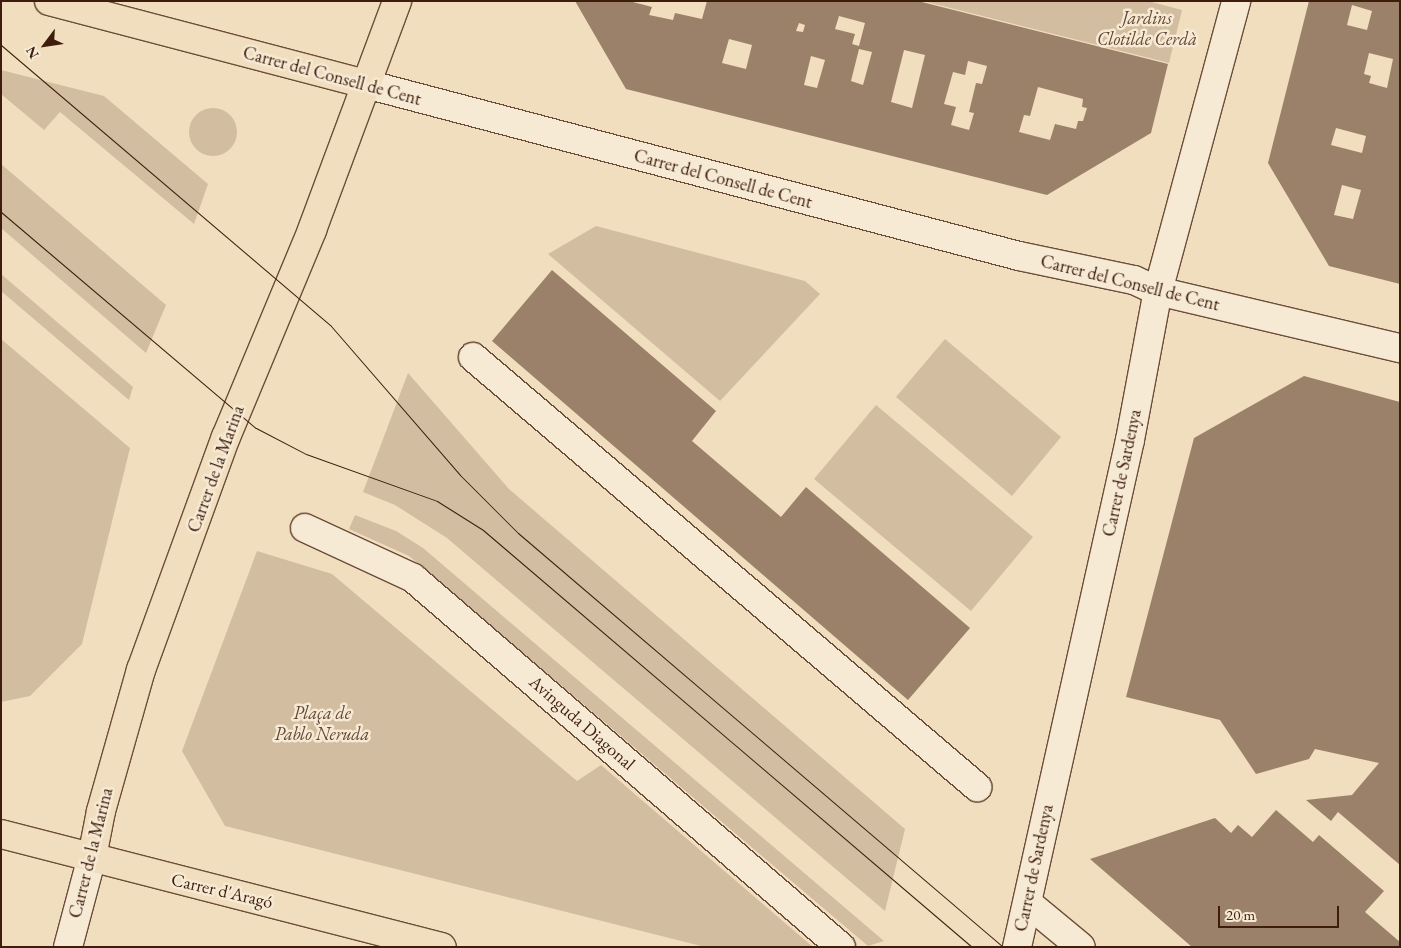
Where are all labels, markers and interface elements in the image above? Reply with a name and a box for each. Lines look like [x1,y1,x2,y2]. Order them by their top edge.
park label: Jardins Clotilde Cerdà [1097,8,1197,50]
north arrow [20,20,70,70]
street label: Carrer del Consell de Cent [241,42,423,110]
text: N [22,43,43,62]
street label: Carrer del Consell de Cent [632,145,814,213]
street label: Carrer del Consell de Cent [1038,250,1222,316]
street label: Carrer de la Marina [183,403,249,535]
street label: Carrer de Sardenya [1098,407,1146,539]
street label: Avinguda Diagonal [525,671,639,775]
park label: Plaça de Pablo Neruda [275,703,369,746]
street label: Carrer de la Marina [64,786,118,920]
street label: Carrer de Sardenya [1010,802,1058,934]
street label: Carrer d'Aragó [169,869,275,913]
scale bar [1221,896,1342,928]
text: 20 m [1226,905,1255,924]

